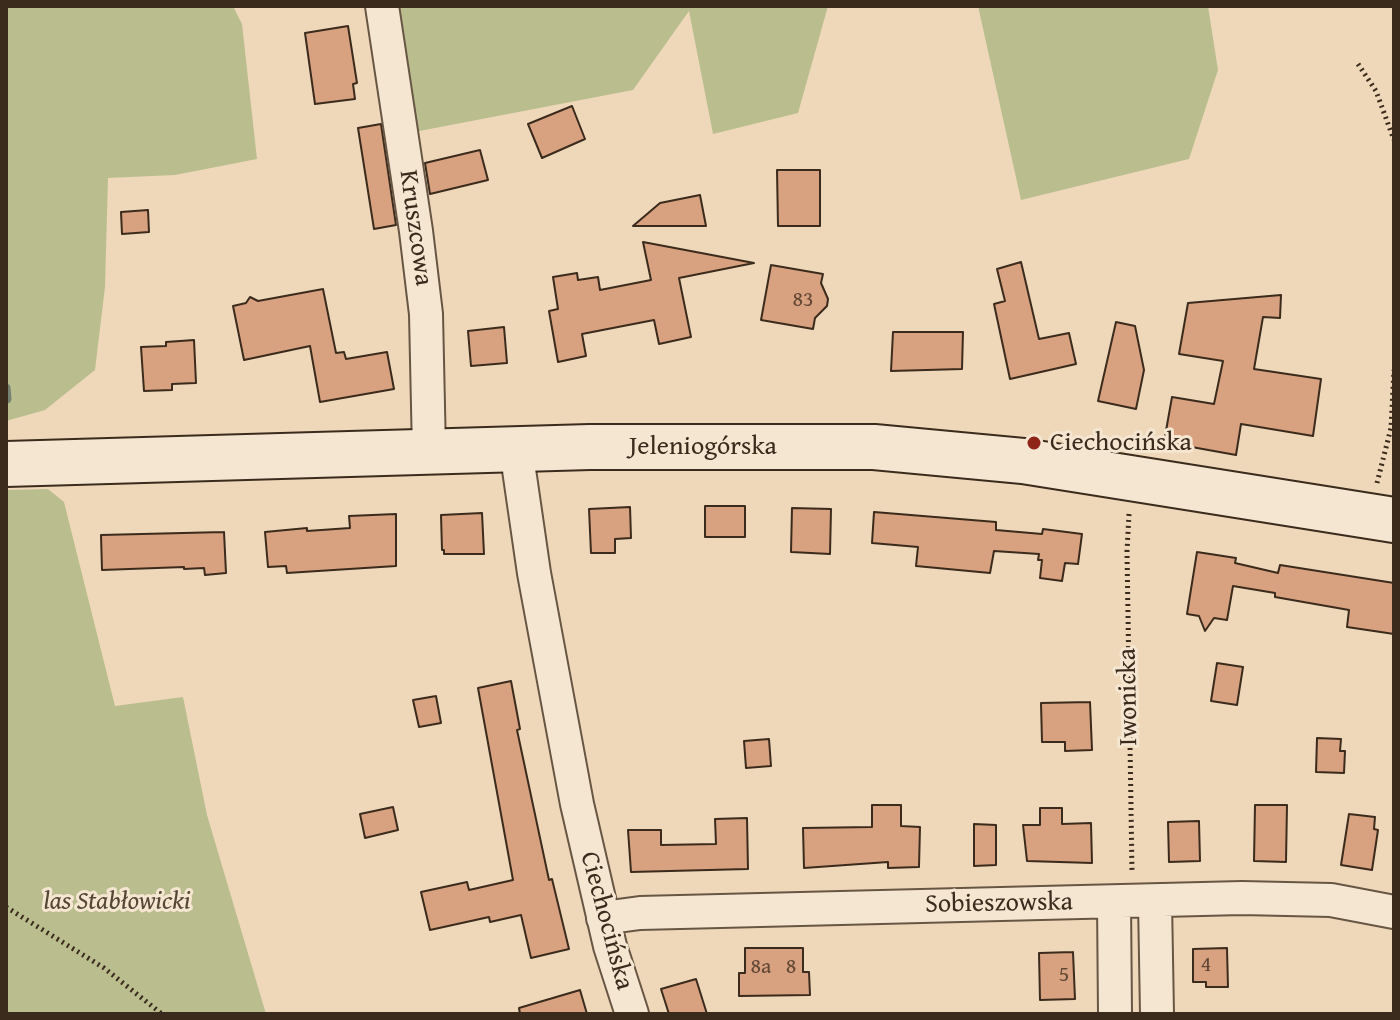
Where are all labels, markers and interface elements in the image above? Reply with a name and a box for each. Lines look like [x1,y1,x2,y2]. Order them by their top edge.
street label: Kruszcowa [391,168,439,288]
house number: 83 [792,287,814,313]
place label: Ciechocińska [1050,427,1192,459]
street label: Jeleniogórska [629,431,777,463]
marker: Ciechocińska [1025,434,1043,452]
street label: Iwonicka [1113,648,1145,746]
street label: Ciechocińska [573,848,639,994]
park label: las Stabłowicki [43,886,191,918]
street label: Sobieszowska [925,887,1073,921]
house number: 4 [1201,952,1211,978]
house number: 8a [751,954,771,980]
house number: 8 [786,954,796,980]
house number: 5 [1059,962,1069,988]

